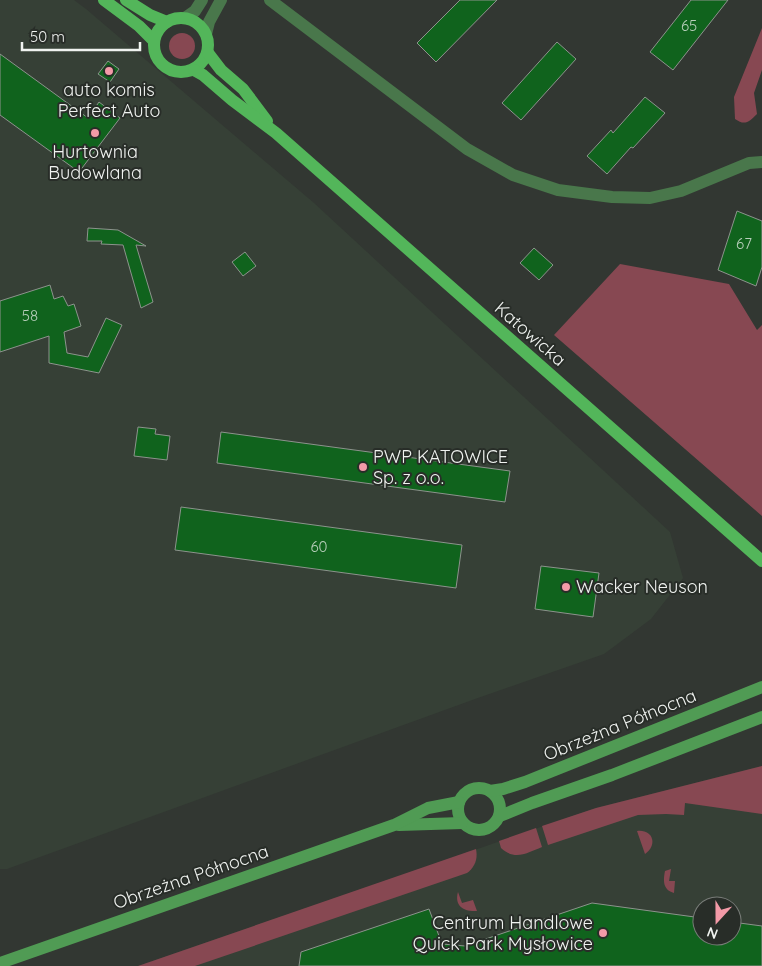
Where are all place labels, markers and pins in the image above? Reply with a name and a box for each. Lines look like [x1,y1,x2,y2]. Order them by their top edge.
marker: auto komis Perfect Auto [103,65,115,77]
place label: auto komis Perfect Auto [58,78,160,122]
marker: Hurtownia Budowlana [89,127,101,139]
place label: Hurtownia Budowlana [48,140,142,184]
place label: PWP KATOWICE Sp. z o.o. [373,445,508,489]
marker: PWP KATOWICE Sp. z o.o. [357,461,369,473]
place label: Wacker Neuson [576,575,708,598]
marker: Wacker Neuson [560,581,572,593]
place label: Centrum Handlowe Quick Park Mysłowice [413,911,593,955]
marker: Centrum Handlowe Quick Park Mysłowice [597,927,609,939]

